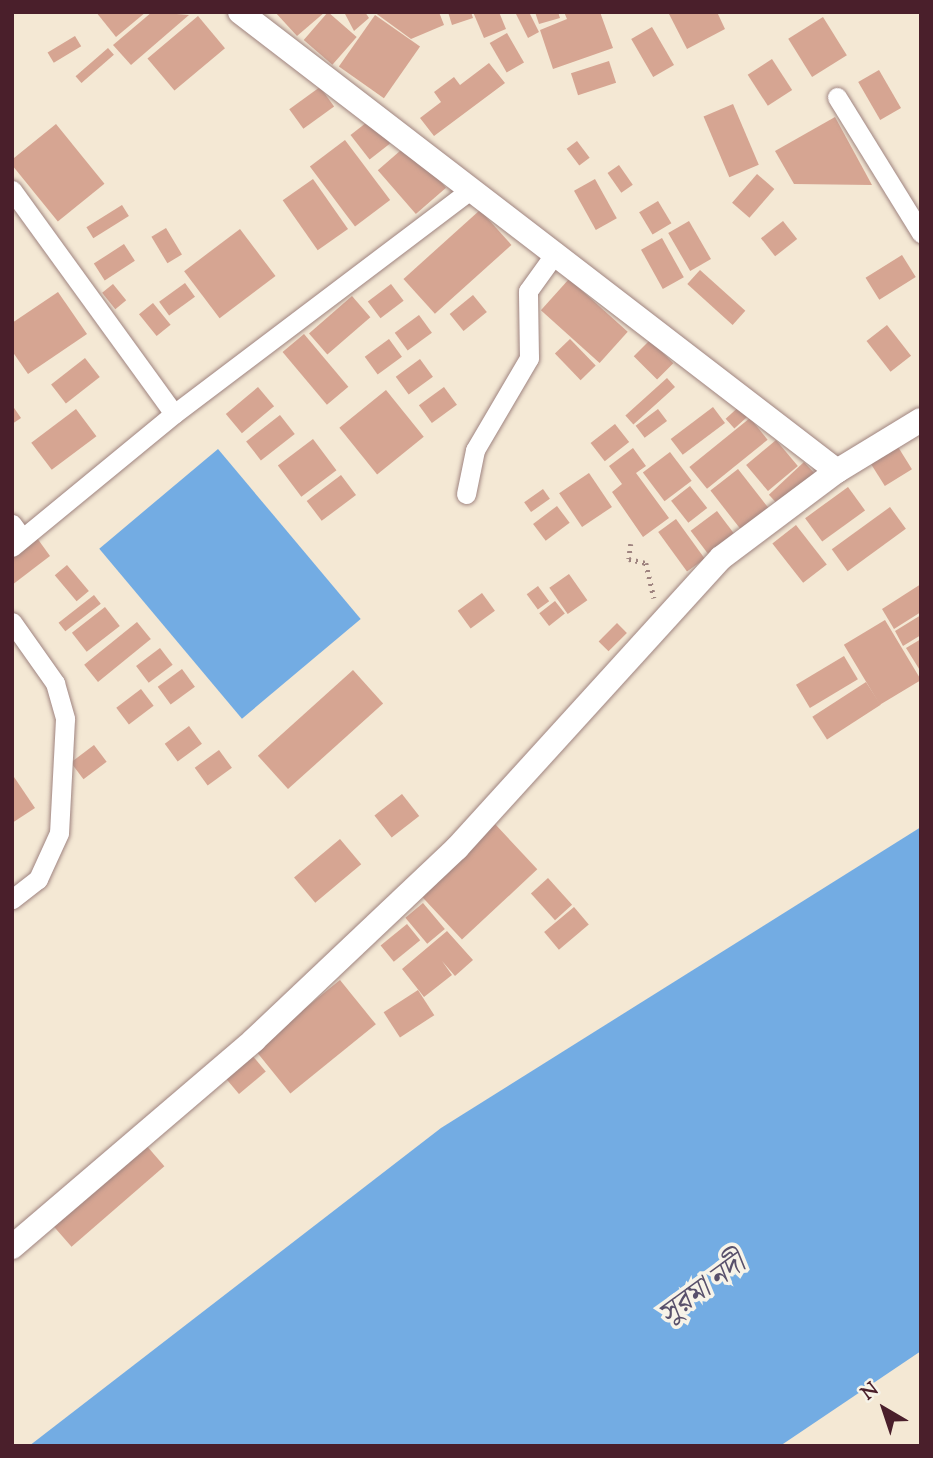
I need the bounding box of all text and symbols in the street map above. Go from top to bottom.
water label: সুরমা নদী [652,1247,754,1335]
north arrow [849,1374,919,1444]
text: N [856,1377,885,1408]

